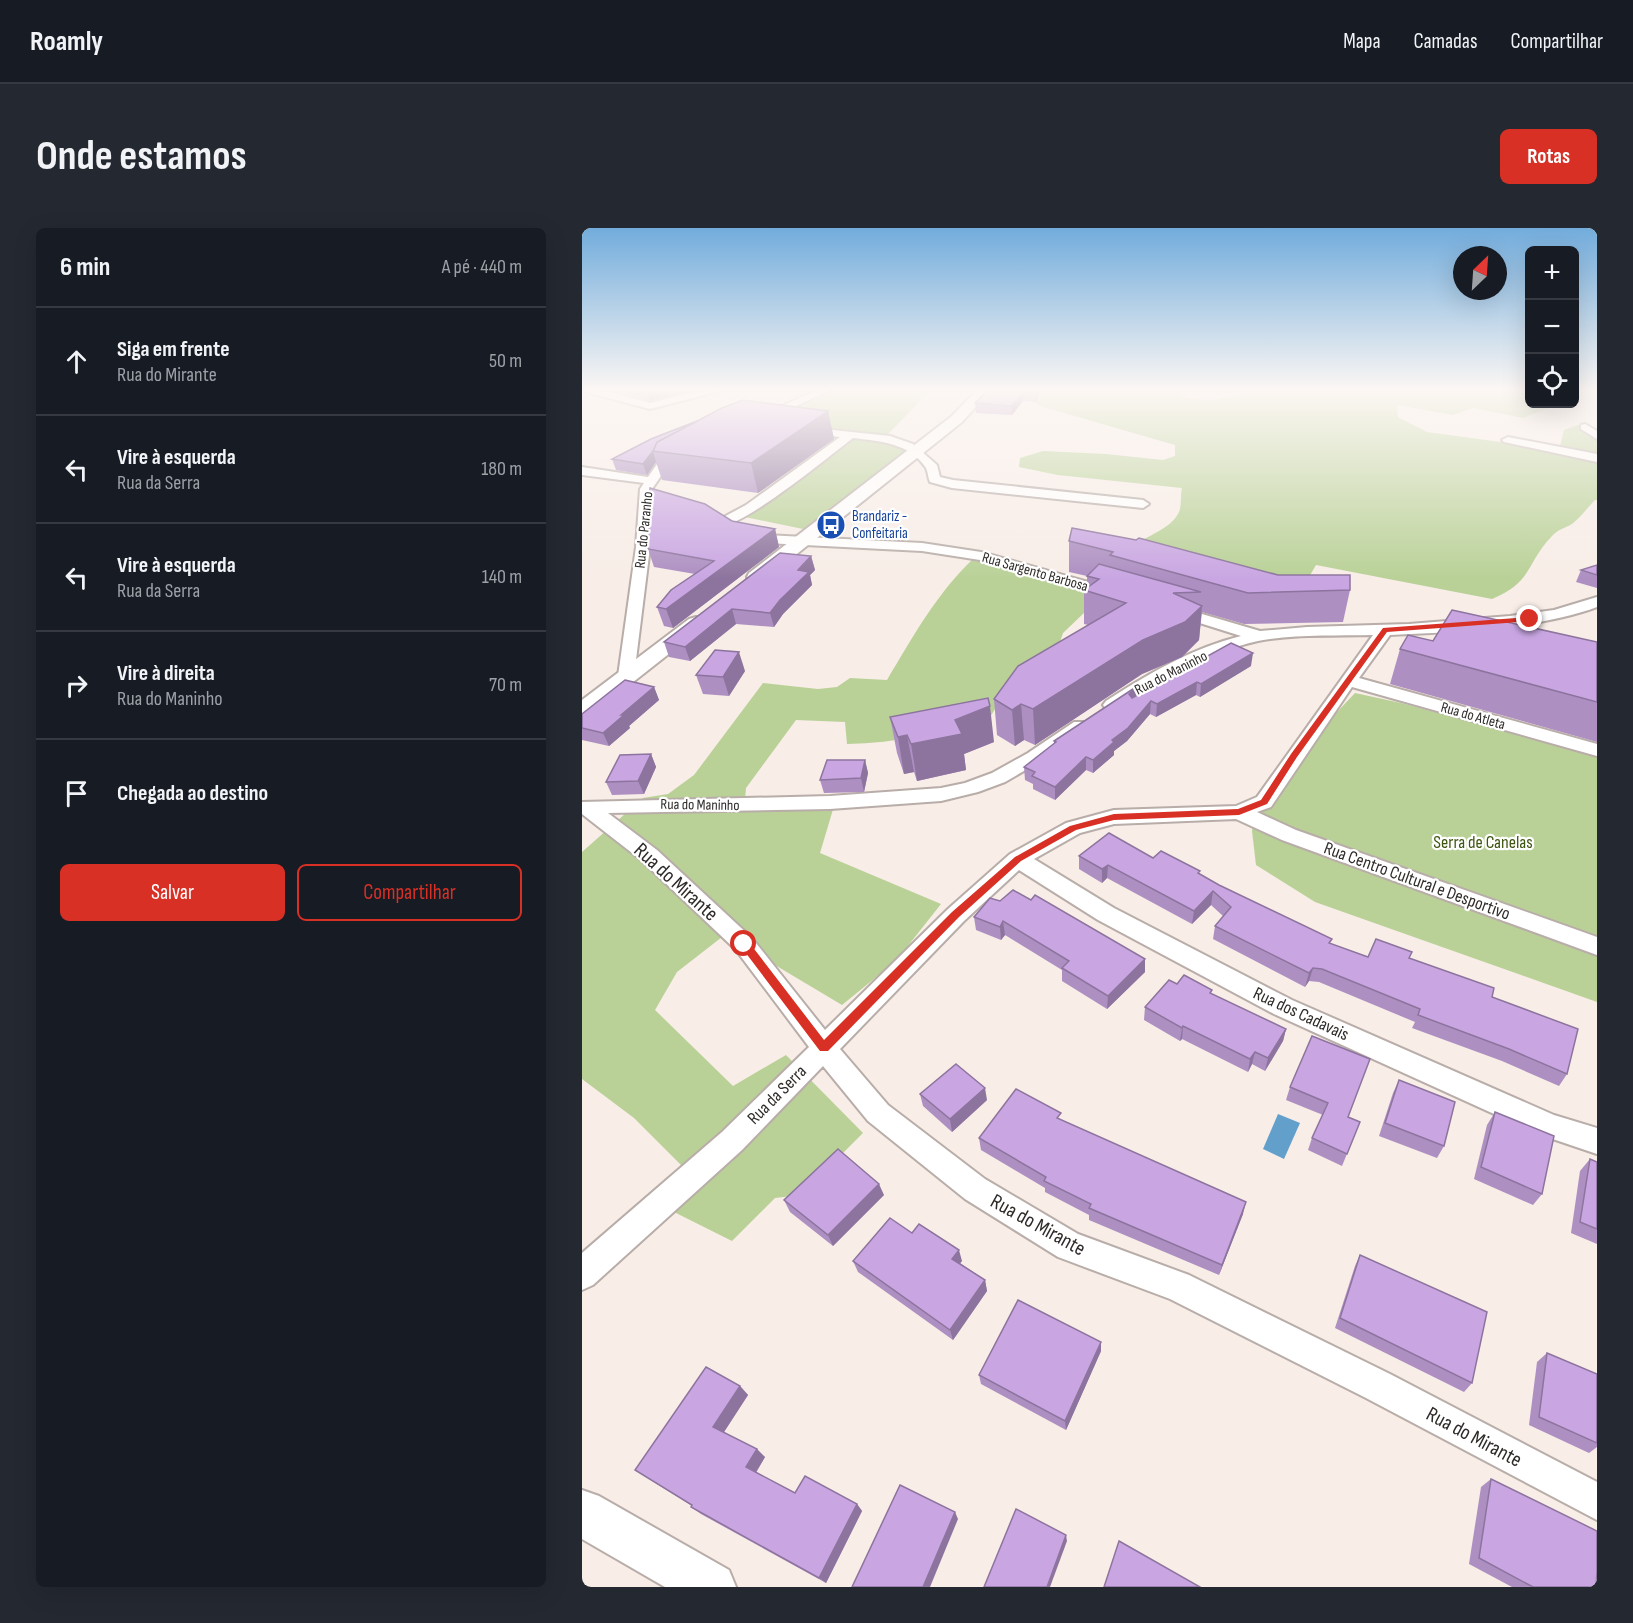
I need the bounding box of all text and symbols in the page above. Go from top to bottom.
text: Roamly [30,25,103,58]
text: Mapa [1343,29,1381,54]
text: Camadas [1414,29,1477,54]
text: Compartilhar [1510,29,1603,54]
button: Rotas [1500,129,1597,184]
text: Onde estamos [36,131,247,182]
north arrow [1453,246,1507,300]
map controls [1525,246,1579,408]
button: + [1525,246,1579,300]
text: 6 min [60,252,110,283]
text: A pé · 440 m [442,255,522,279]
button: − [1525,300,1579,354]
text: Siga em frente [117,336,230,363]
icon: ahead [60,345,93,378]
text: 50 m [489,349,522,373]
button: locate [1525,354,1579,408]
text: Rua do Mirante [117,363,217,387]
text: Vire à esquerda [117,444,236,471]
icon: left [60,453,93,486]
text: 180 m [481,457,522,481]
text: Rua da Serra [117,471,200,495]
street label: Rua do Paranho [631,491,657,569]
place label: Brandariz - Confeitaria [852,507,908,543]
bus stop icon: Brandariz - Confeitaria [815,509,847,541]
street label: Rua Sargento Barbosa [980,548,1090,596]
text: Vire à esquerda [117,552,236,579]
icon: left [60,561,93,594]
text: 140 m [482,565,522,589]
text: Rua da Serra [117,579,200,603]
route end [1516,605,1542,631]
street label: Rua do Maninho [1131,647,1211,699]
text: Vire à direita [117,660,215,687]
icon: right [60,669,93,702]
text: 70 m [489,673,522,697]
text: Rua do Maninho [117,687,223,711]
street label: Rua do Atleta [1439,698,1508,734]
icon: arrive [60,777,93,810]
text: Chegada ao destino [117,780,268,807]
street label: Rua do Maninho [660,795,740,815]
park label: Serra de Canelas [1433,832,1533,853]
street label: Rua do Mirante [629,838,723,926]
street label: Rua Centro Cultural e Desportivo [1321,838,1513,924]
button: Salvar [60,864,285,921]
button: Compartilhar [297,864,522,921]
route start [730,930,756,956]
street label: Rua dos Cadavais [1250,983,1352,1045]
street label: Rua da Serra [743,1061,811,1129]
street label: Rua do Mirante [986,1189,1090,1261]
street label: Rua do Mirante [1422,1401,1526,1473]

